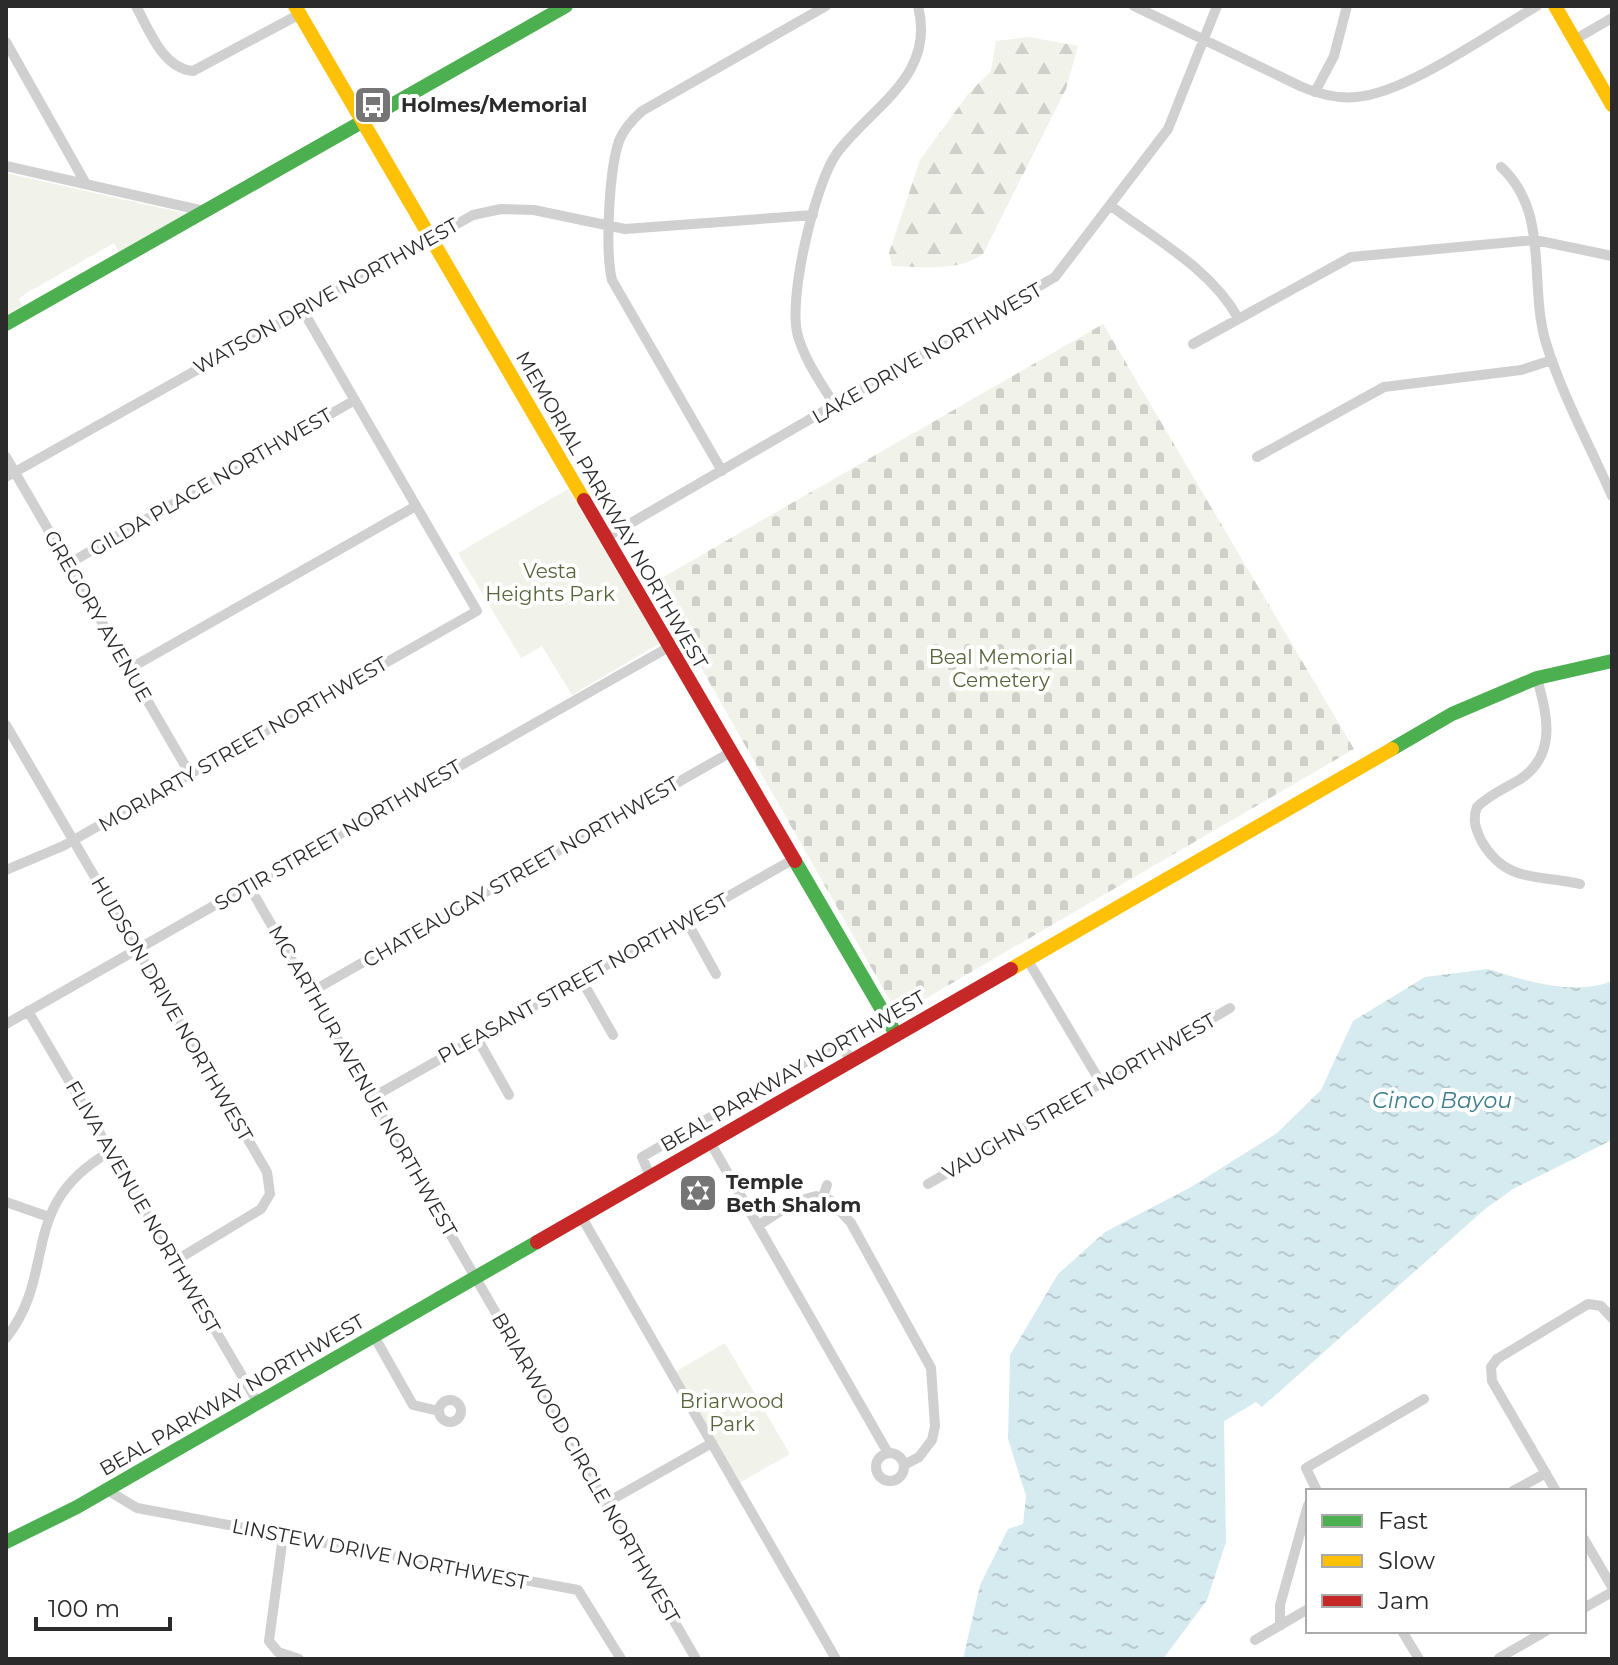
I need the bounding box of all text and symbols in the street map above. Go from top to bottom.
bus stop icon: Holmes/Memorial [352,84,394,126]
place label: Holmes/Memorial [401,93,587,117]
street label: WATSON DRIVE NORTHWEST [189,213,463,379]
street label: LAKE DRIVE NORTHWEST [808,277,1047,429]
street label: MEMORIAL PARKWAY NORTHWEST [511,347,713,673]
street label: GILDA PLACE NORTHWEST [86,402,337,561]
street label: GREGORY AVENUE [39,526,157,706]
park label: Vesta Heights Park [485,559,615,606]
park label: Beal Memorial Cemetery [929,645,1073,692]
street label: MORIARTY STREET NORTHWEST [94,651,392,837]
street label: SOTIR STREET NORTHWEST [210,754,466,916]
street label: CHATEAUGAY STREET NORTHWEST [359,771,684,973]
street label: HUDSON DRIVE NORTHWEST [86,872,258,1146]
street label: PLEASANT STREET NORTHWEST [434,888,733,1068]
street label: MC ARTHUR AVENUE NORTHWEST [264,921,462,1241]
street label: BEAL PARKWAY NORTHWEST [656,985,930,1157]
street label: VAUGHN STREET NORTHWEST [938,1007,1220,1184]
street label: FLIVA AVENUE NORTHWEST [61,1076,226,1338]
water label: Cinco Bayou [1372,1087,1512,1114]
place label: Temple Beth Shalom [726,1170,861,1217]
synagogue icon: Temple Beth Shalom [677,1172,719,1214]
street label: BEAL PARKWAY NORTHWEST [95,1309,369,1481]
street label: BRIARWOOD CIRCLE NORTHWEST [487,1309,685,1628]
park label: Briarwood Park [680,1389,784,1436]
legend [1306,1489,1586,1633]
text: Fast [1378,1506,1429,1535]
street label: LINSTEW DRIVE NORTHWEST [230,1514,530,1595]
text: Slow [1378,1546,1435,1575]
scale bar [36,1581,170,1631]
text: Jam [1377,1586,1430,1615]
text: 100 m [48,1594,120,1623]

